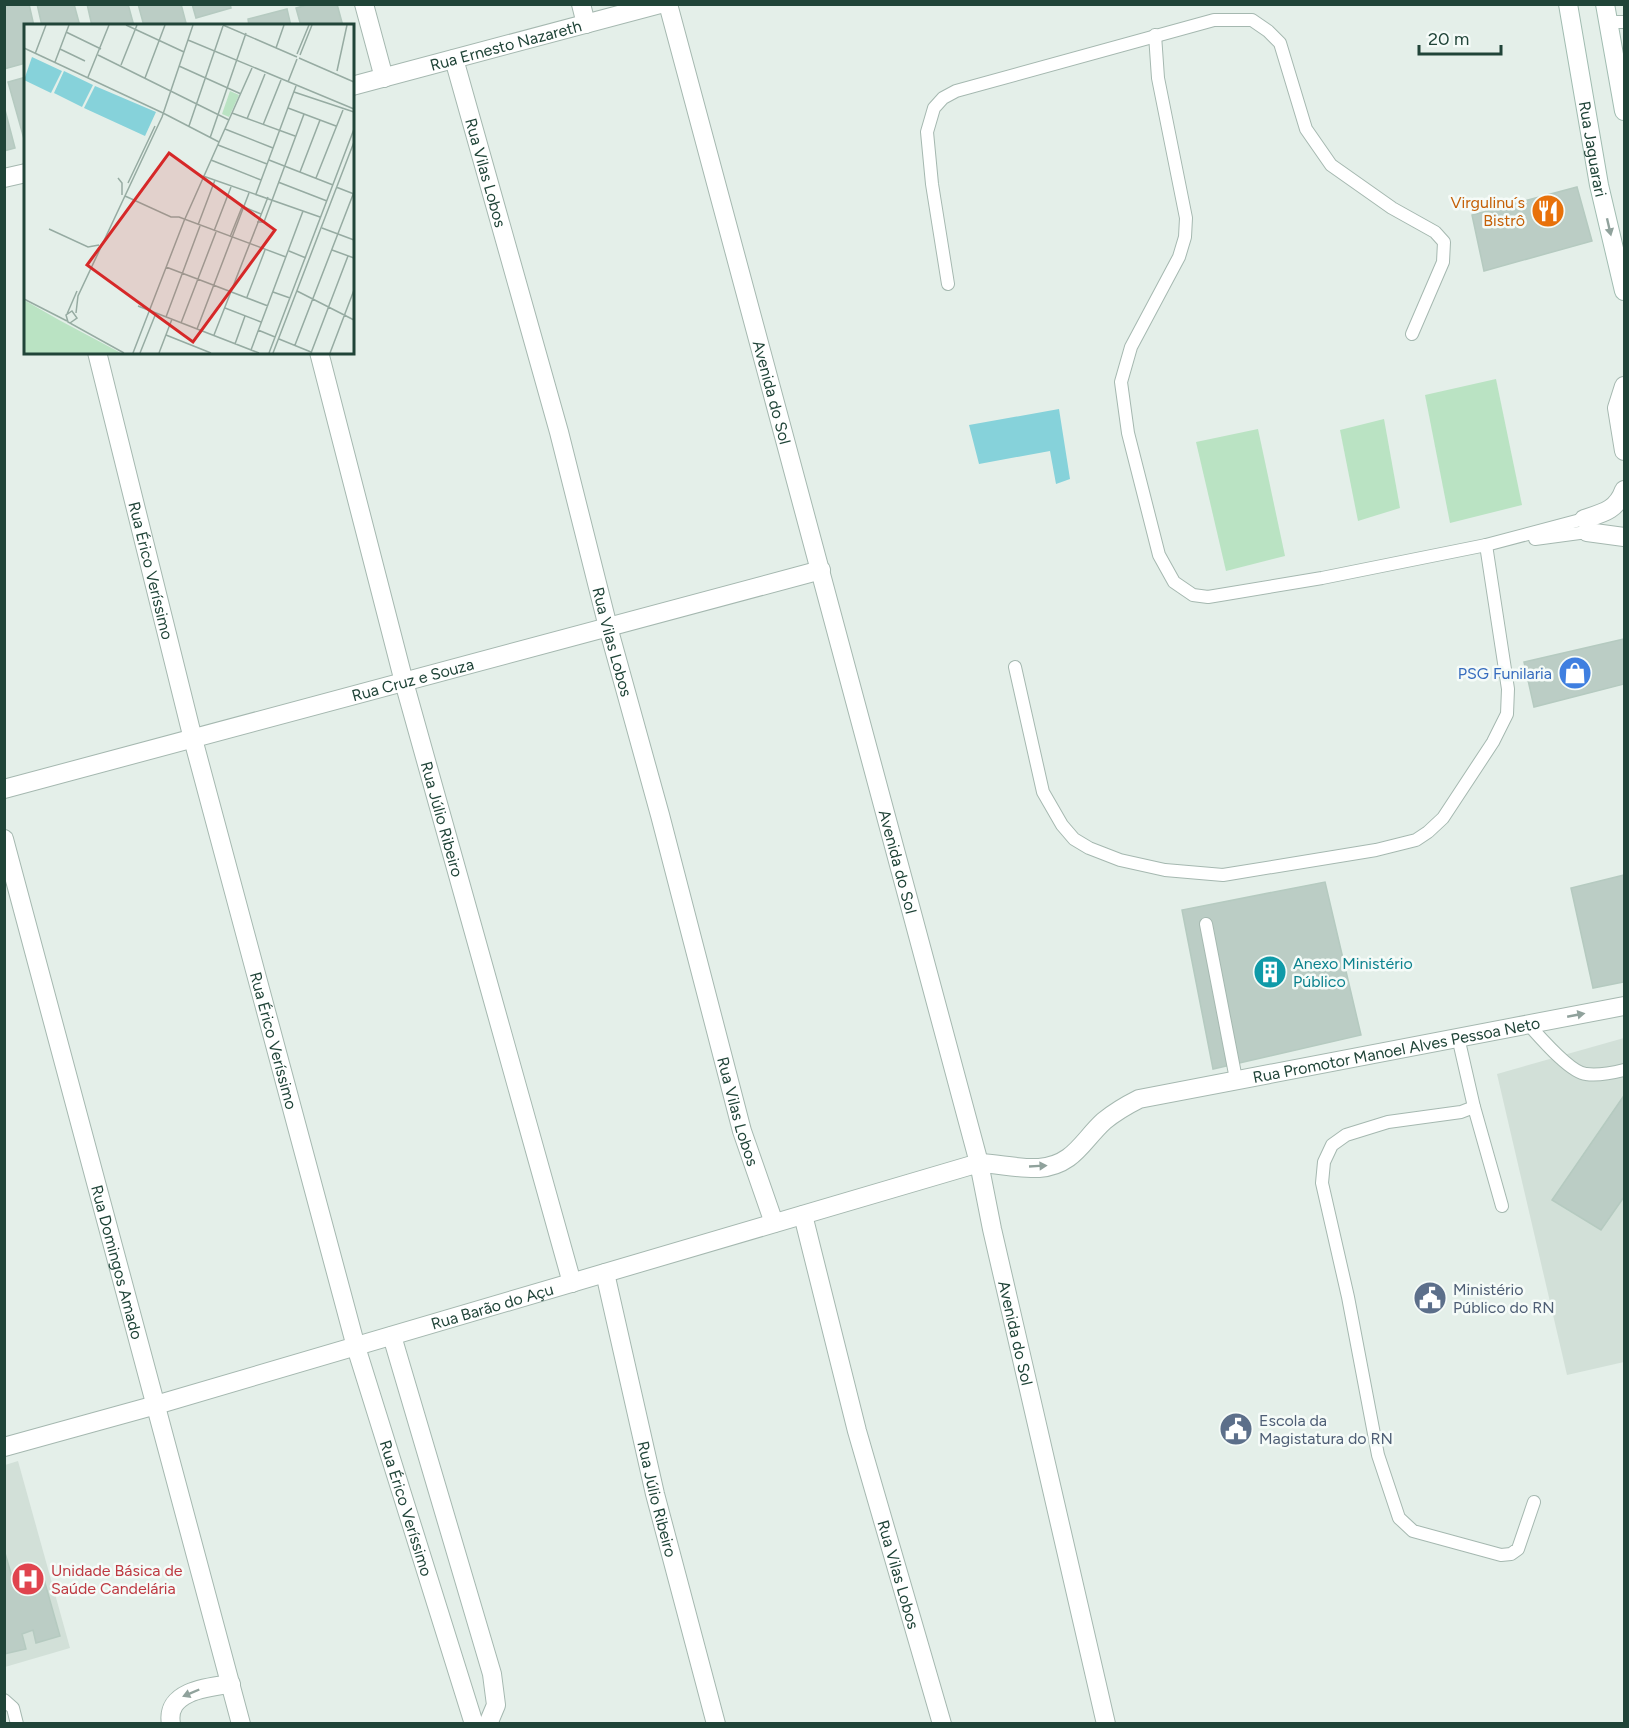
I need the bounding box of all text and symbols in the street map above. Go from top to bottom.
street label: Rua Ernesto Nazareth [428,16,584,74]
scale bar [1419,18,1502,56]
inset map [24,24,354,354]
text: 20 m [1428,28,1469,50]
street label: Rua Jaguarari [1575,100,1611,199]
street label: Rua Vilas Lobos [462,116,510,229]
place label: Virgulinu´s Bistrô [1450,193,1525,230]
restaurant icon: Virgulinu´s Bistrô [1530,193,1566,229]
one-way arrow [1605,218,1615,236]
street label: Avenida do Sol [749,338,795,446]
street label: Rua Érico Veríssimo [125,499,177,641]
street label: Rua Vilas Lobos [589,585,636,699]
street label: Rua Cruz e Souza [349,654,476,705]
shop icon: PSG Funilaria [1557,655,1593,691]
place label: PSG Funilaria [1458,664,1552,683]
street label: Rua Júlio Ribeiro [417,759,467,879]
street label: Avenida do Sol [875,808,921,916]
building icon: Anexo Ministério Público [1252,954,1288,990]
place label: Anexo Ministério Público [1293,954,1413,991]
street label: Rua Érico Veríssimo [246,970,301,1111]
one-way arrow [1567,1010,1586,1019]
street label: Rua Promotor Manoel Alves Pessoa Neto [1251,1013,1542,1086]
street label: Rua Vilas Lobos [714,1055,763,1168]
one-way arrow [1028,1162,1047,1171]
street label: Rua Domingos Amado [88,1183,147,1341]
street label: Rua Barão do Açu [429,1279,556,1333]
street label: Avenida do Sol [995,1279,1037,1387]
public building icon: Ministério Público do RN [1412,1280,1448,1316]
place label: Ministério Público do RN [1453,1280,1555,1317]
public building icon: Escola da Magistatura do RN [1218,1411,1254,1447]
place label: Escola da Magistatura do RN [1259,1411,1393,1448]
street label: Rua Érico Veríssimo [376,1438,437,1578]
street label: Rua Júlio Ribeiro [634,1439,681,1559]
street label: Rua Vilas Lobos [874,1518,923,1631]
hospital icon: Unidade Básica de Saúde Candelária [10,1561,46,1597]
place label: Unidade Básica de Saúde Candelária [51,1561,183,1598]
one-way arrow [182,1688,200,1698]

